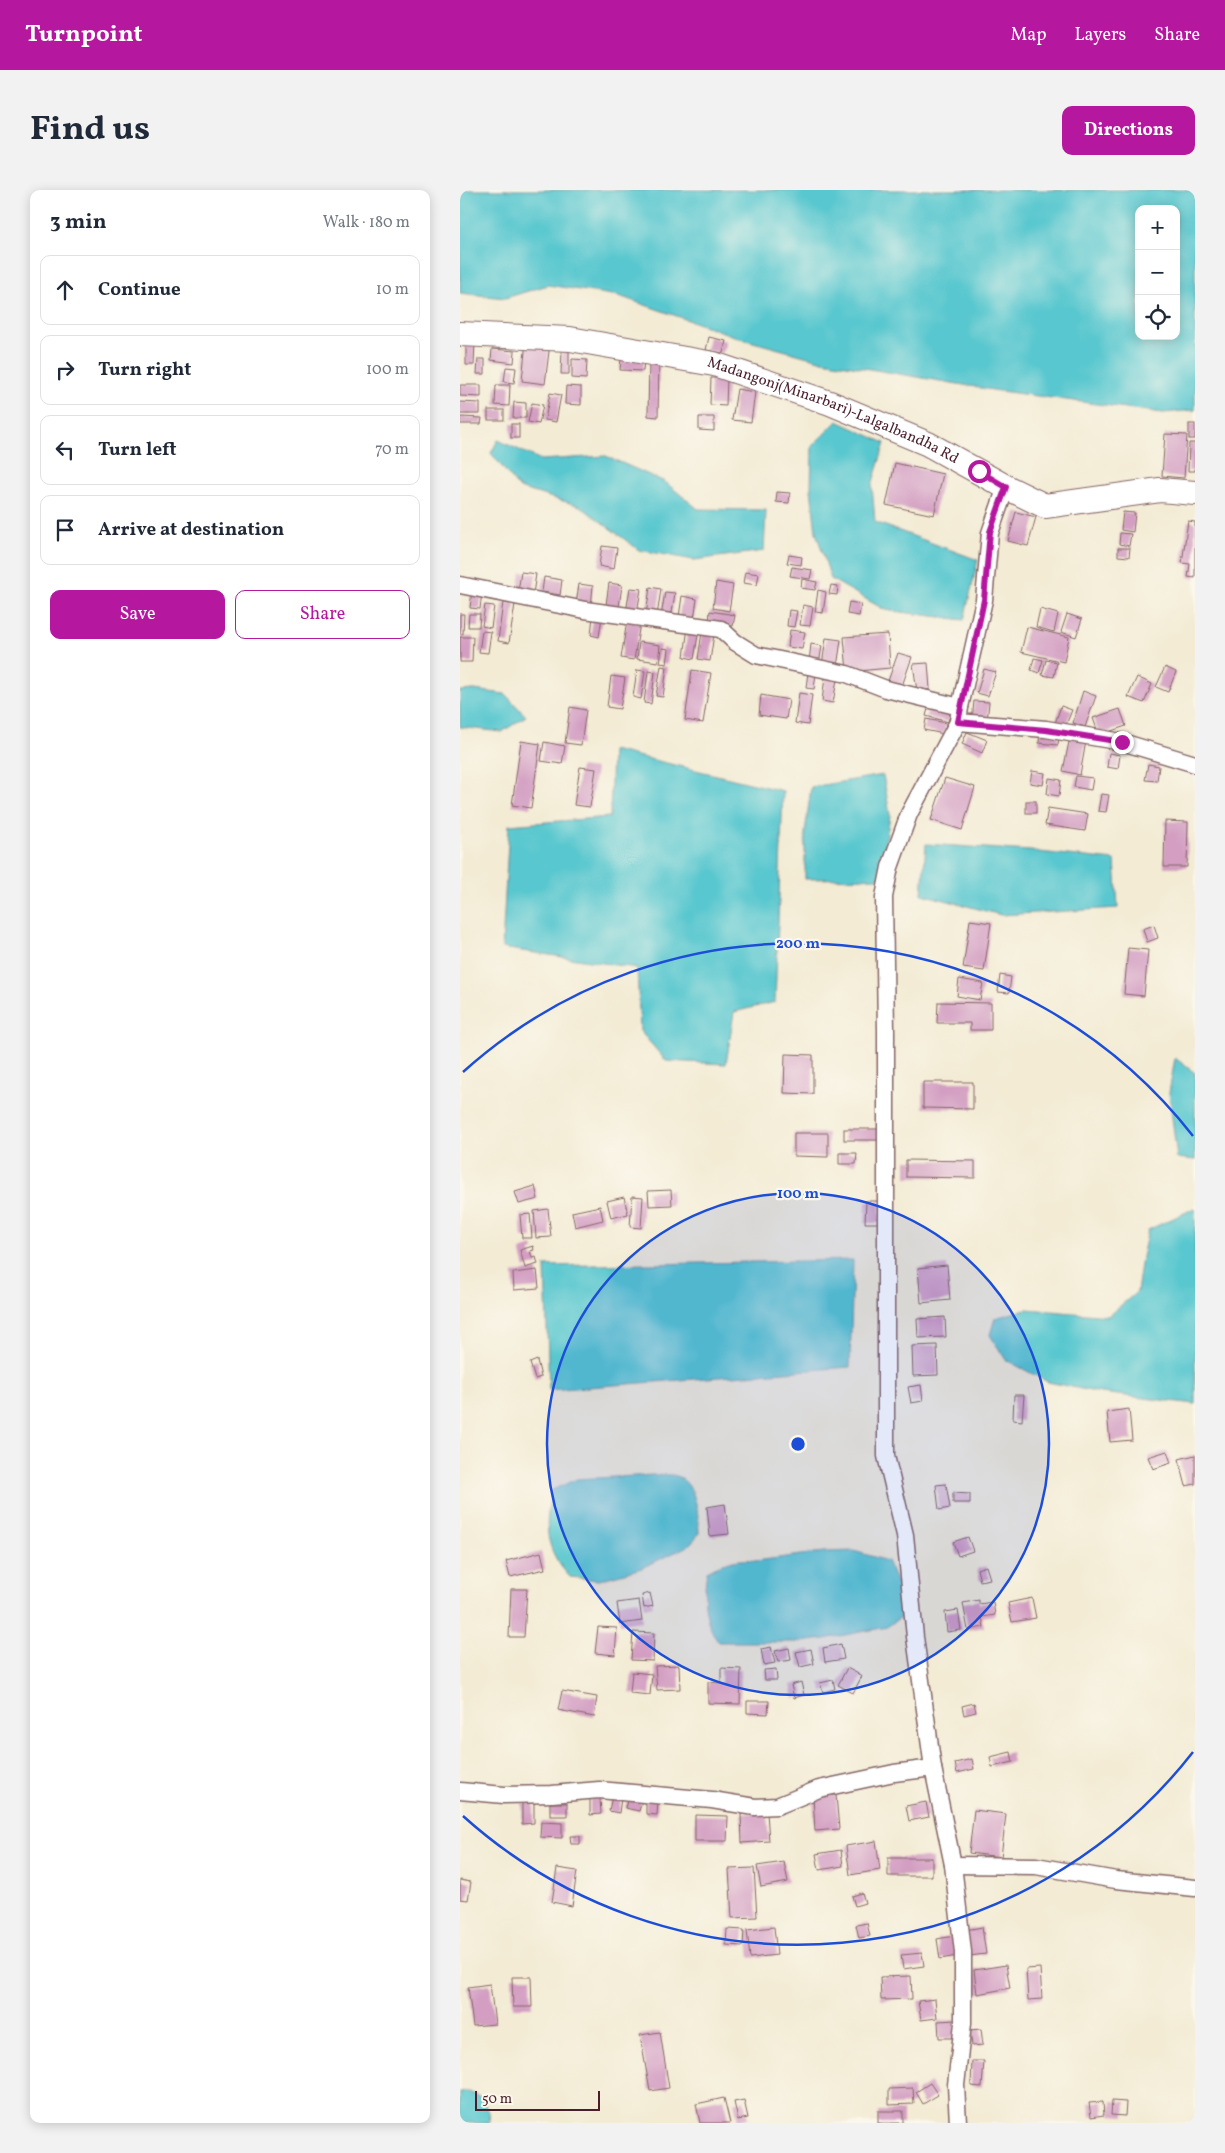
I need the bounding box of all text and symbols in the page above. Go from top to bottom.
text: Turnpoint [25,18,143,52]
text: Map [1010,23,1046,48]
text: Layers [1074,23,1126,48]
text: Share [1154,23,1200,48]
text: Find us [30,106,150,154]
button: Directions [1062,106,1195,155]
map controls [1135,205,1180,340]
button: + [1135,205,1180,250]
text: 3 min [50,208,106,237]
text: Walk · 180 m [323,212,410,234]
button: − [1135,250,1180,295]
icon: ahead [51,276,79,304]
text: Continue [98,277,181,303]
text: 10 m [376,279,409,301]
button: locate [1135,295,1180,340]
street label: Madangonj(Minarbari)-Lalgalbandha Rd [704,352,962,469]
icon: right [51,356,79,384]
text: Turn right [98,357,191,383]
text: 100 m [366,359,409,381]
icon: left [51,436,79,464]
text: Turn left [98,437,177,463]
text: 70 m [375,439,409,461]
route start [968,460,991,483]
icon: arrive [51,516,79,544]
text: Arrive at destination [98,517,284,543]
button: Save [50,590,225,639]
button: Share [235,590,410,639]
route end [1111,731,1134,754]
text: 200 m [776,934,820,955]
text: 100 m [777,1184,820,1205]
centre of rings [789,1435,807,1453]
scale bar [475,2088,600,2111]
text: 50 m [482,2090,512,2109]

